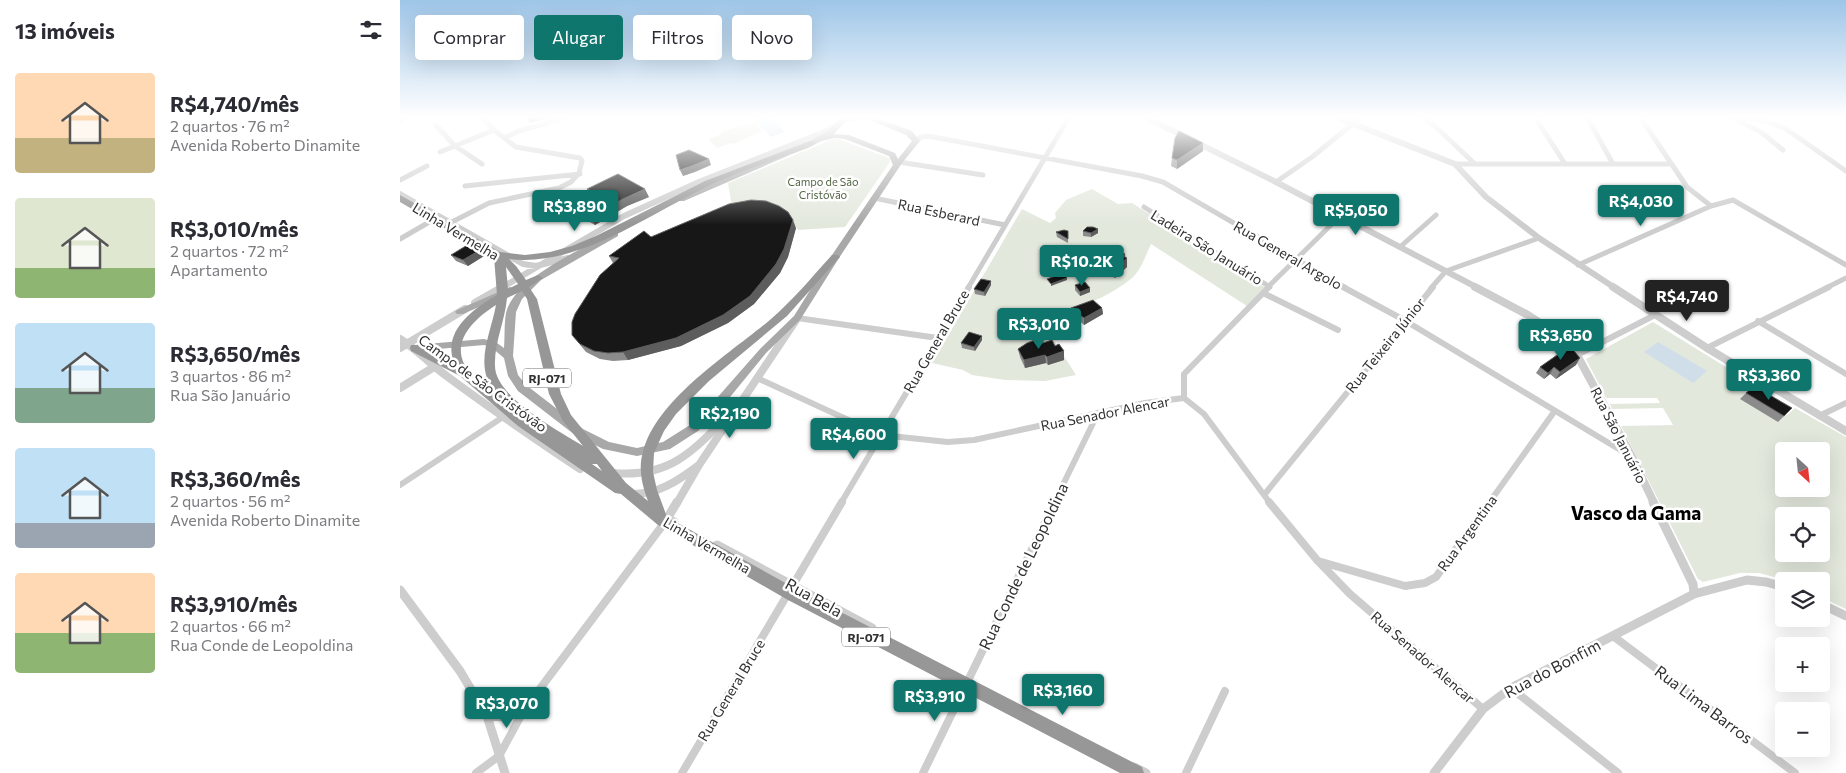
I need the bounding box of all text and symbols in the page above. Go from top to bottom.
chip: Comprar [415,15,524,60]
chip: Alugar [534,15,623,60]
chip: Filtros [633,15,722,60]
chip: Novo [732,15,812,60]
icon: filters [357,16,385,44]
text: 13 imóveis [15,18,115,43]
text: R$4,740/mês [170,91,299,116]
icon: home [55,93,115,153]
text: 2 quartos · 76 m² [170,116,290,135]
text: Avenida Roberto Dinamite [170,135,360,154]
park label: Campo de São Cristóvão [787,175,859,201]
pin: R$4,030 [1595,184,1687,227]
pin: R$3,890 [529,190,621,232]
text: R$4,030 [1609,191,1673,210]
pin: R$5,050 [1310,194,1402,236]
street label: Rua Esberard [896,195,982,229]
text: R$3,890 [543,196,607,215]
street label: Linha Vermelha [410,199,502,263]
text: R$5,050 [1324,200,1388,219]
street label: Ladeira São Januário [1148,206,1266,288]
text: R$3,010/mês [170,216,298,241]
street label: Rua General Argolo [1231,217,1345,293]
icon: home [55,218,115,278]
text: 2 quartos · 72 m² [170,241,289,260]
pin: R$10.2K [1036,244,1128,287]
text: R$10.2K [1051,251,1113,270]
text: Apartamento [170,260,268,279]
pin: R$4,740 [1641,280,1733,322]
text: R$4,740 [1656,286,1718,305]
street label: Rua General Bruce [900,287,972,395]
street label: Rua Teixeira Júnior [1342,294,1429,396]
pin: R$3,010 [993,308,1085,350]
text: R$3,010 [1008,314,1070,333]
pin: R$3,650 [1515,318,1607,361]
text: R$3,650 [1530,325,1592,344]
street label: Campo de São Cristóvão [415,331,551,435]
text: R$3,650/mês [170,341,300,366]
icon: home [55,343,115,403]
pin: R$3,360 [1723,358,1815,401]
text: R$3,360 [1737,365,1801,384]
text: 3 quartos · 86 m² [170,366,291,385]
road number: RJ-071 [523,368,571,388]
street label: Rua São Januário [1587,384,1651,486]
text: Rua São Januário [170,385,291,404]
street label: Rua Senador Alencar [1039,392,1171,434]
pin: R$2,190 [684,396,776,439]
text: R$2,190 [700,403,760,422]
pin: R$4,600 [808,418,900,460]
text: R$4,600 [822,424,886,443]
north arrow [1775,442,1830,498]
map controls [1775,442,1830,757]
text: R$3,360/mês [170,466,301,491]
icon: home [55,468,115,528]
street label: Rua Conde de Leopoldina [974,479,1072,653]
text: 2 quartos · 56 m² [170,491,290,510]
street label: Rua Argentina [1434,492,1500,574]
district label: Vasco da Gama [1571,501,1701,524]
button: locate [1775,507,1830,562]
text: Avenida Roberto Dinamite [170,510,360,529]
street label: Linha Vermelha [660,513,754,577]
button: layers [1775,572,1830,627]
street label: Rua Bela [782,574,846,620]
text: R$3,910/mês [170,591,297,616]
icon: home [55,593,115,653]
street label: Rua Senador Alencar [1368,608,1478,707]
text: 2 quartos · 66 m² [170,616,291,635]
road number: RJ-071 [842,628,890,646]
text: Rua Conde de Leopoldina [170,635,353,654]
street label: Rua do Bonfim [1501,635,1603,701]
street label: Rua General Bruce [694,636,768,744]
button: + [1775,637,1830,692]
street label: Rua Lima Barros [1651,661,1757,747]
pin: R$3,160 [1017,674,1109,716]
pin: R$3,910 [889,680,981,722]
text: R$3,160 [1033,680,1093,699]
pin: R$3,070 [461,686,553,729]
text: R$3,910 [905,686,965,705]
text: R$3,070 [476,693,538,712]
button: − [1775,702,1830,757]

